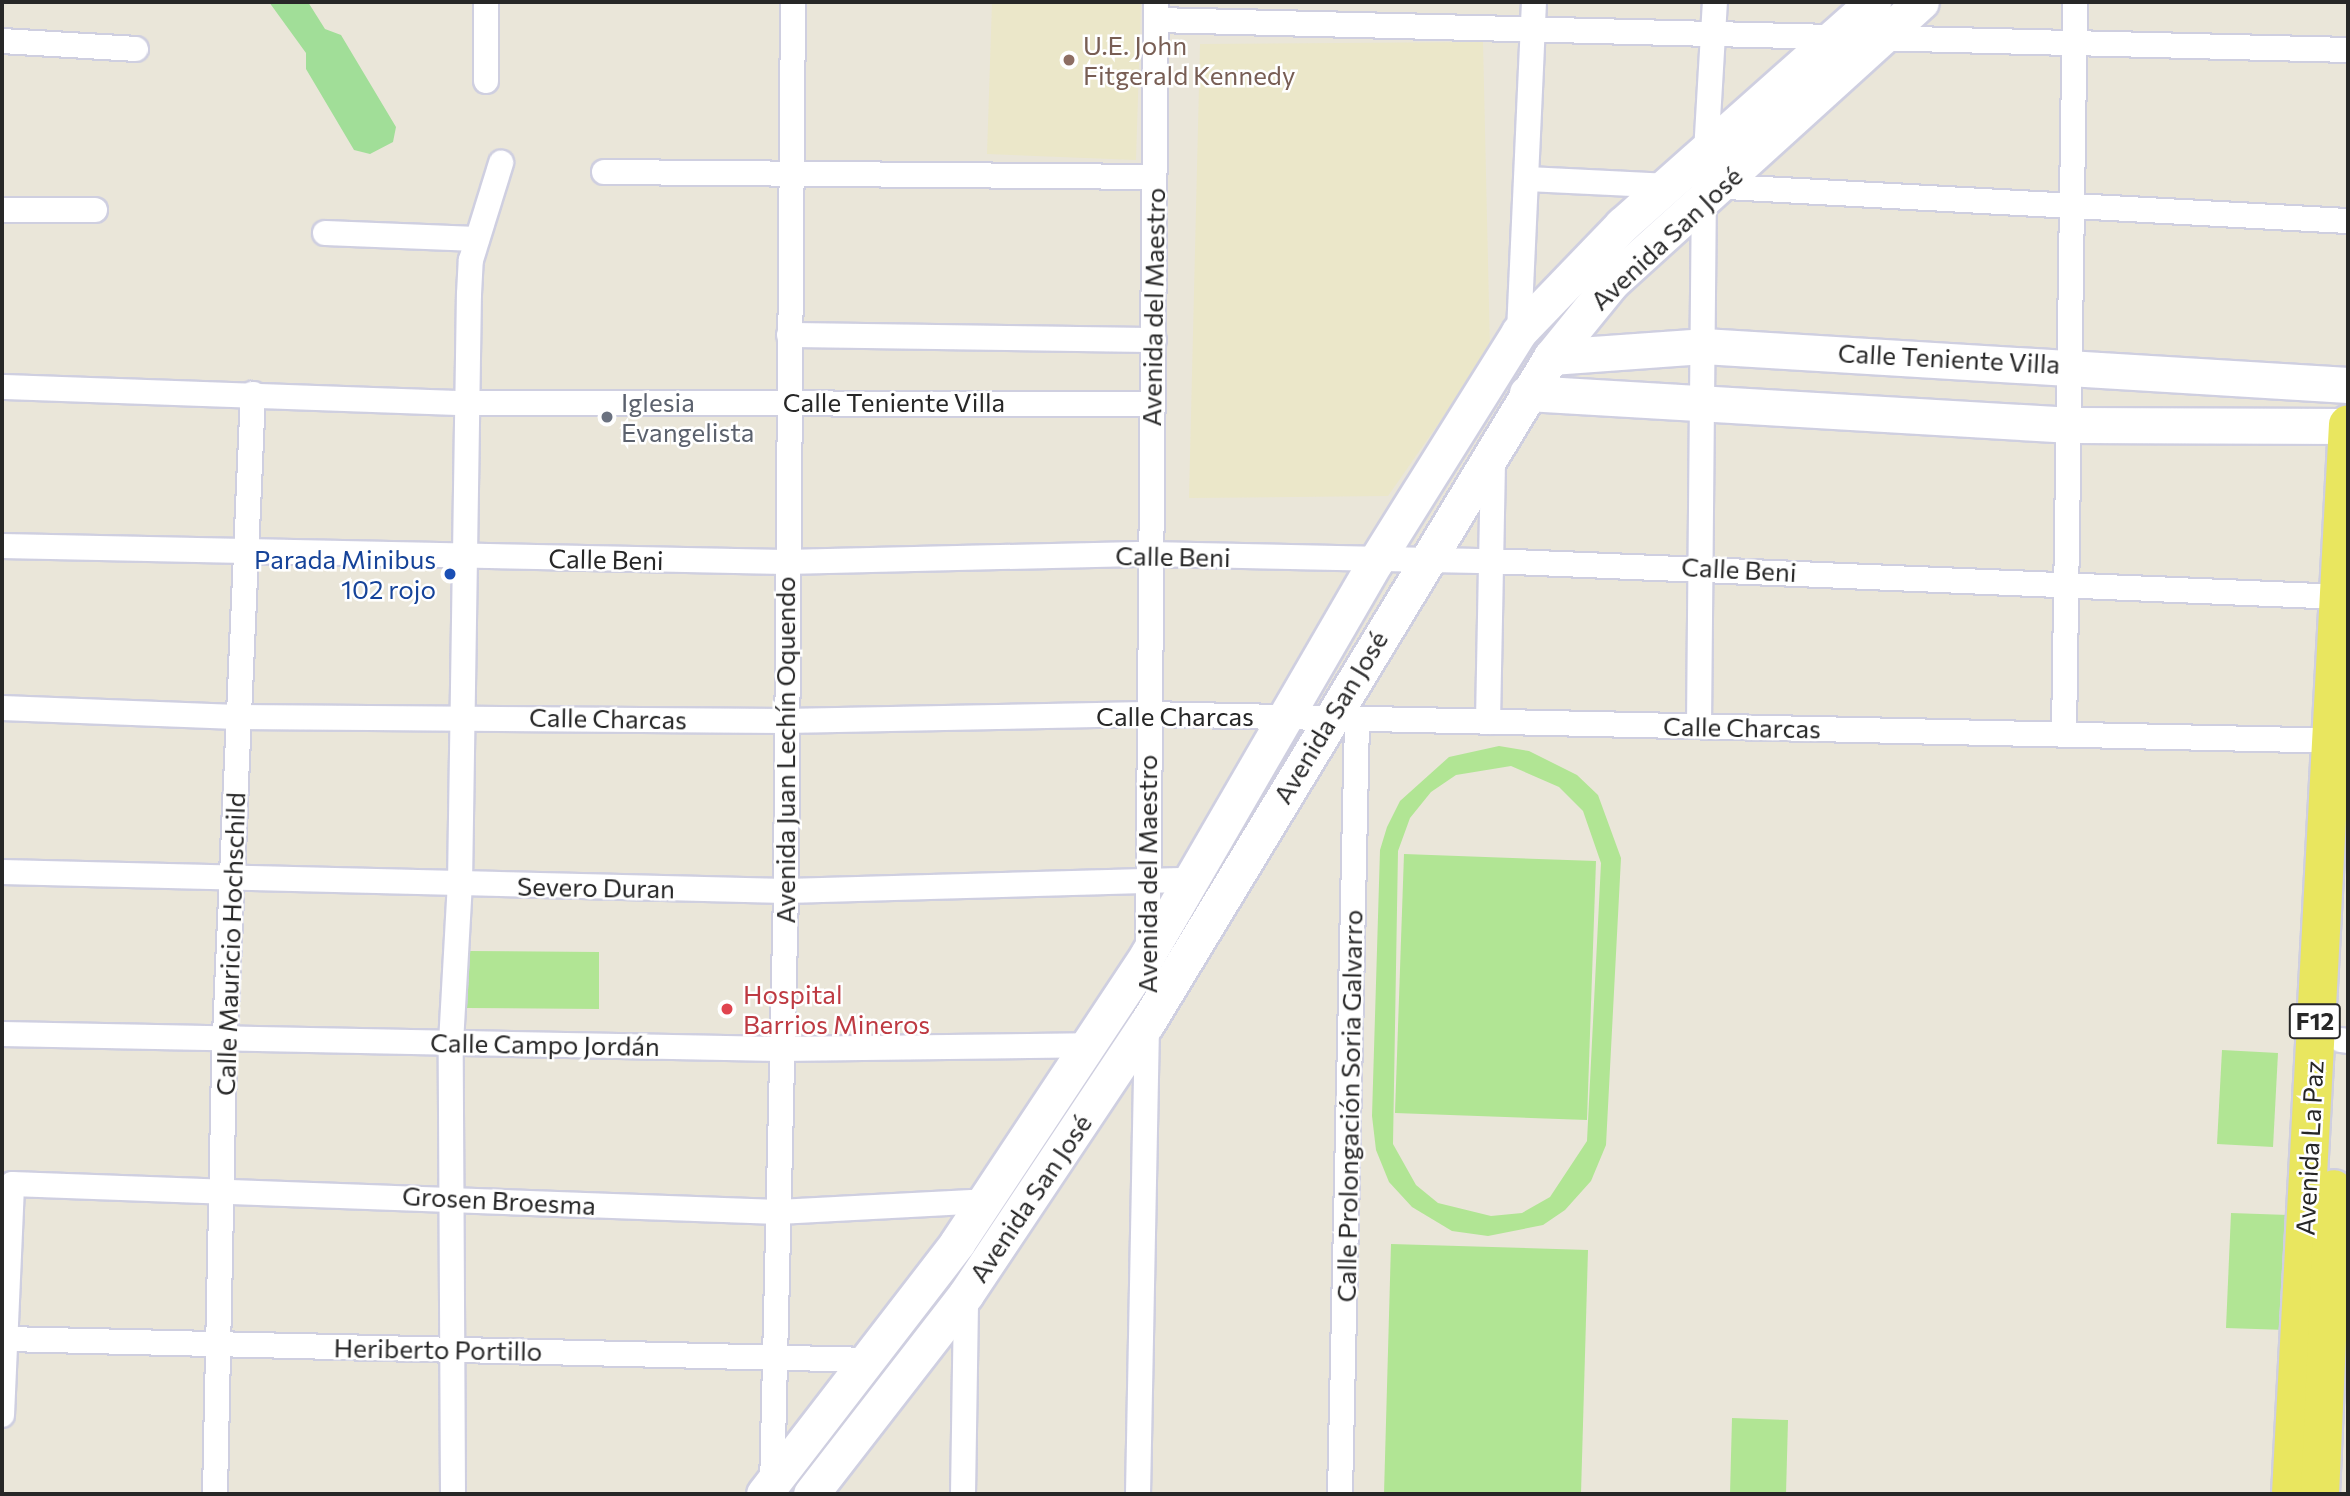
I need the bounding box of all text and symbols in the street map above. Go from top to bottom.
place label: U.E. John Fitgerald Kennedy [1083,29,1295,90]
marker: U.E. John Fitgerald Kennedy [1061,52,1077,68]
street label: Avenida San José [1584,160,1748,316]
street label: Avenida del Maestro [1135,187,1171,427]
street label: Calle Teniente Villa [1837,337,2061,379]
place label: Iglesia Evangelista [621,386,754,448]
street label: Calle Teniente Villa [783,386,1005,418]
marker: Iglesia Evangelista [599,409,615,425]
street label: Calle Beni [1115,539,1231,573]
street label: Calle Beni [548,542,664,576]
place label: Parada Minibus 102 rojo [254,543,436,604]
street label: Calle Beni [1681,550,1797,588]
marker: Parada Minibus 102 rojo [442,566,458,582]
street label: Avenida Juan Lechín Oquendo [769,576,801,924]
street label: Avenida San José [1266,625,1394,809]
street label: Calle Charcas [1096,700,1254,732]
street label: Calle Charcas [529,701,687,735]
street label: Calle Charcas [1663,710,1821,744]
street label: Avenida del Maestro [1131,755,1163,993]
street label: Calle Mauricio Hochschild [209,792,251,1096]
street label: Severo Duran [517,870,675,904]
street label: Calle Prolongación Soria Galvarro [1330,909,1368,1303]
place label: Hospital Barrios Mineros [743,978,930,1040]
marker: Hospital Barrios Mineros [717,999,737,1019]
road number: F12 [2289,1001,2341,1042]
street label: Calle Campo Jordán [430,1026,660,1062]
street label: Avenida La Paz [2289,1060,2329,1236]
street label: Avenida San José [962,1108,1098,1288]
street label: Grosen Broesma [401,1179,597,1221]
street label: Heriberto Portillo [333,1332,543,1366]

